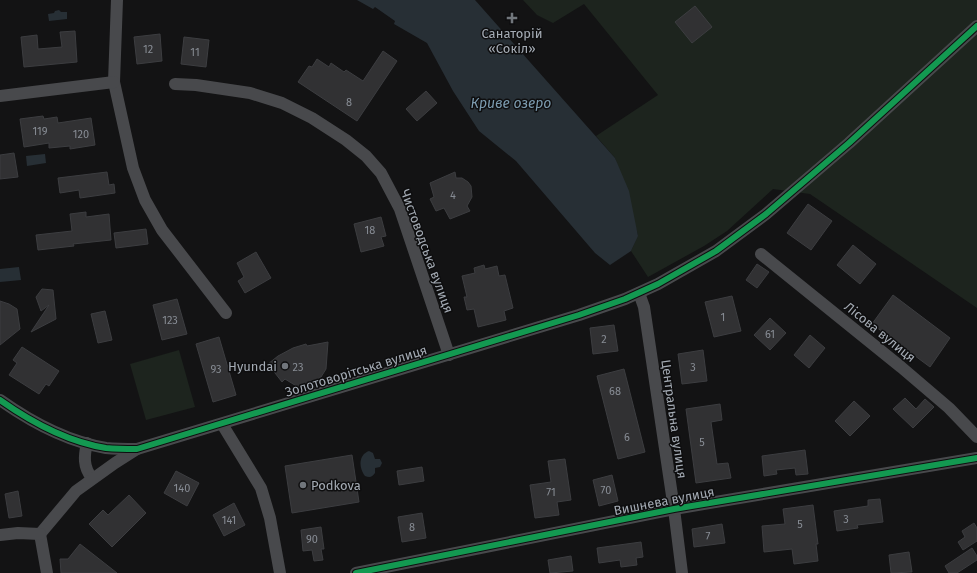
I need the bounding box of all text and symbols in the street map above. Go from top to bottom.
marker: Санаторій «Сокіл» [506,12,518,24]
place label: Санаторій «Сокіл» [481,26,543,56]
house number: 12 [143,43,153,56]
house number: 11 [190,46,200,59]
water label: Криве озеро [471,95,551,112]
house number: 8 [346,96,352,109]
house number: 119 [32,125,48,138]
house number: 120 [73,128,89,141]
street label: Чистоводська вулиця [398,187,456,315]
house number: 4 [450,189,456,202]
house number: 18 [365,224,375,237]
street label: Лісова вулиця [841,299,919,365]
house number: 1 [721,311,725,324]
house number: 123 [162,314,178,327]
house number: 61 [765,328,775,341]
house number: 2 [601,333,607,346]
street label: Золотоворітська вулиця [283,342,429,400]
place label: Hyundai [228,359,277,374]
street label: Центральна вулиця [658,359,690,479]
marker: Hyundai [280,361,290,371]
house number: 23 [293,361,303,374]
house number: 3 [690,361,696,374]
house number: 93 [210,363,222,376]
house number: 68 [609,385,621,398]
house number: 6 [624,431,630,444]
house number: 5 [699,436,705,449]
place label: Podkova [311,478,361,493]
marker: Podkova [298,480,308,490]
house number: 140 [174,482,190,495]
house number: 70 [601,484,611,497]
street label: Вишнева вулиця [612,484,716,518]
house number: 71 [546,486,556,499]
house number: 3 [843,513,849,526]
house number: 141 [222,514,236,527]
house number: 5 [797,518,803,531]
house number: 8 [409,521,415,534]
house number: 7 [706,530,711,543]
house number: 90 [306,533,318,546]

